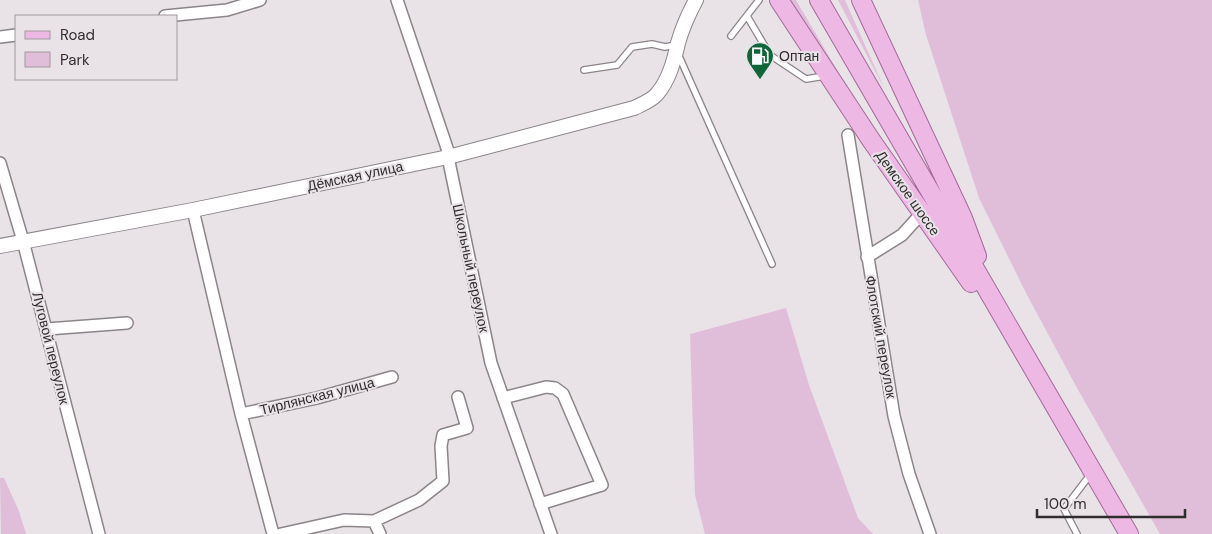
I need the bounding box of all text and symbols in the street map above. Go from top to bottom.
legend [15,15,178,80]
text: Road [60,25,95,45]
fuel station icon: Оптан [745,41,775,80]
place label: Оптан [779,47,819,65]
text: Park [60,50,90,70]
street label: Демское шоссе [872,147,944,239]
street label: Дёмская улица [305,157,405,195]
street label: Школьный переулок [449,202,494,335]
street label: Флотский переулок [861,274,901,401]
street label: Луговой переулок [28,290,74,407]
street label: Тирлянская улица [258,373,376,419]
scale bar [1037,486,1184,518]
text: 100 m [1044,494,1087,514]

